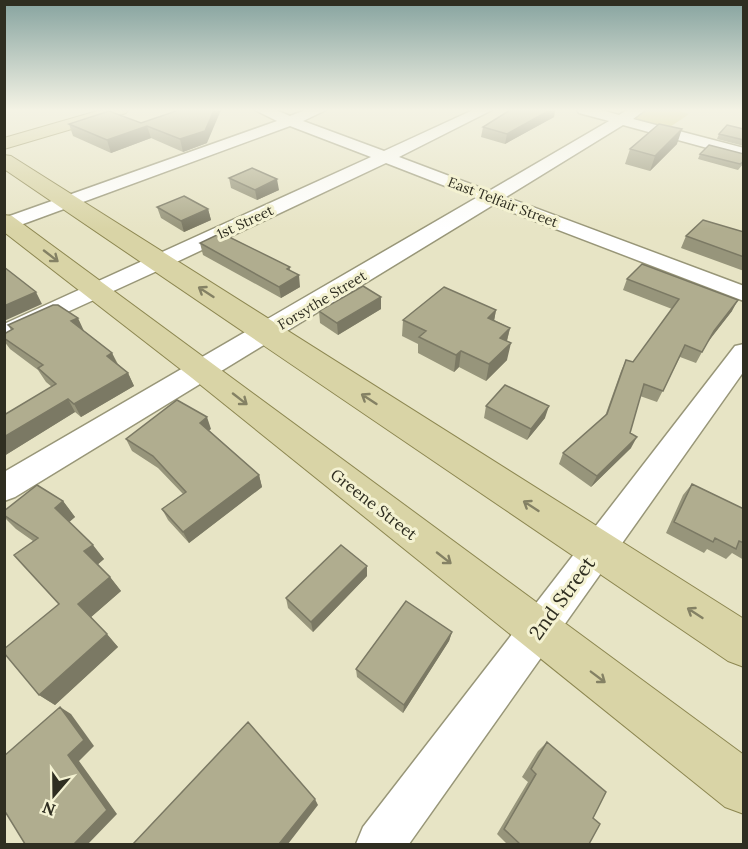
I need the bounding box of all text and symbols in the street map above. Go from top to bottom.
street label: East Telfair Street [445,173,561,231]
street label: 1st Street [214,201,277,243]
one-way arrow [43,250,59,263]
street label: Forsythe Street [274,266,370,334]
one-way arrow [198,286,214,298]
one-way arrow [232,393,248,406]
one-way arrow [361,393,377,405]
street label: Greene Street [327,464,422,544]
one-way arrow [524,500,540,512]
one-way arrow [435,551,451,564]
street label: 2nd Street [523,551,600,644]
one-way arrow [687,607,703,619]
one-way arrow [590,670,606,683]
north arrow [24,765,84,825]
text: N [40,798,58,821]

